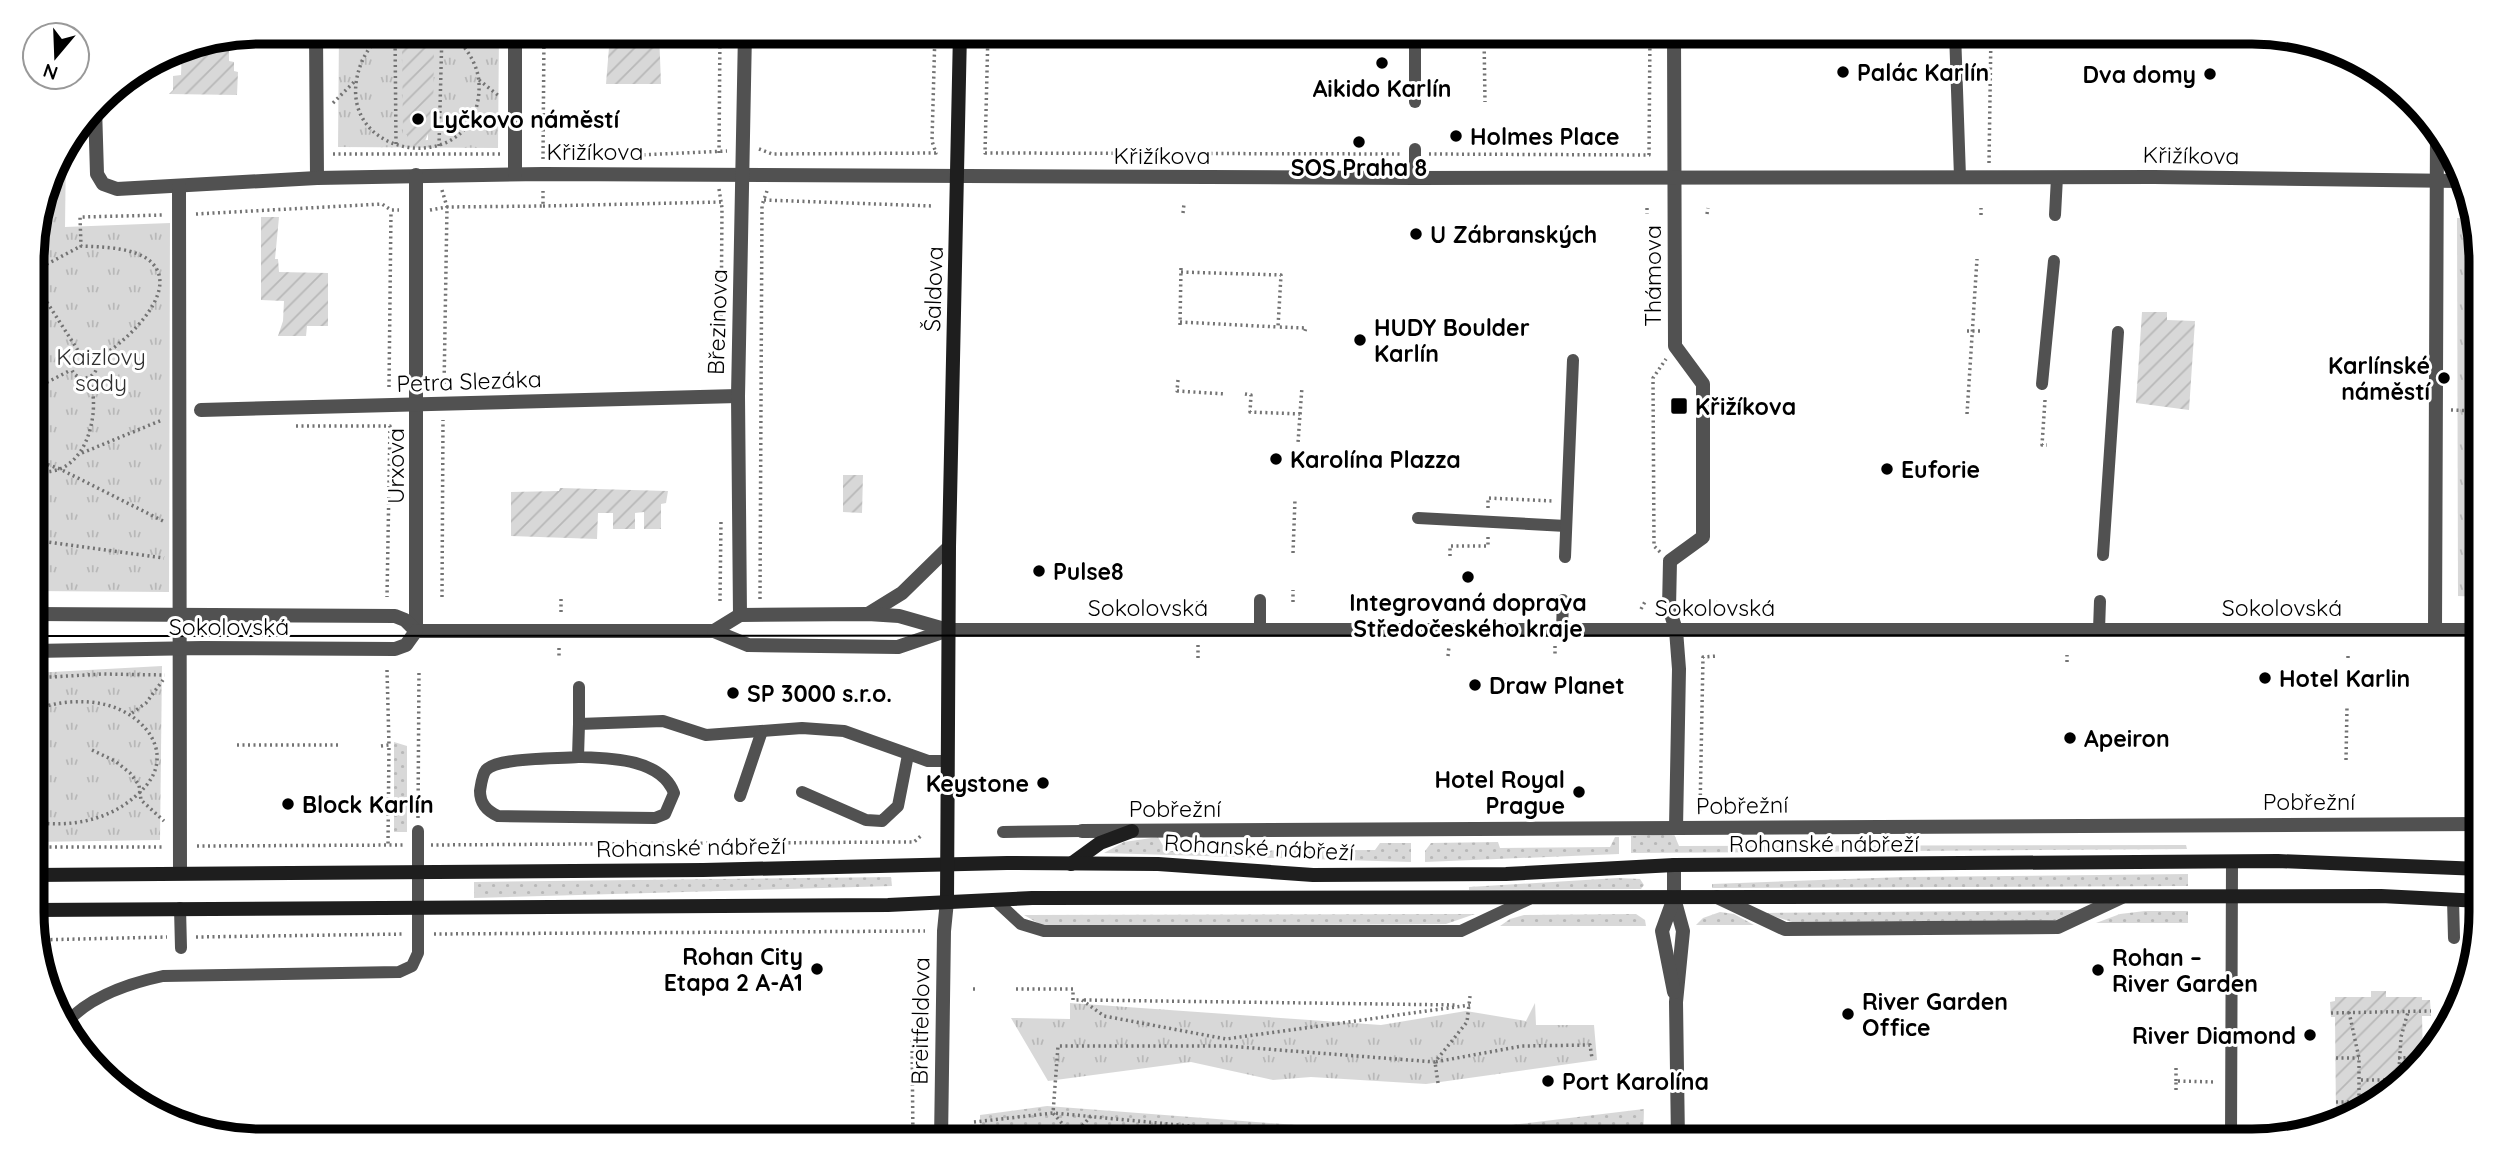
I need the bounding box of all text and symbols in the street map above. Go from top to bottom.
north arrow [21,21,91,91]
marker: Aikido Karlín [1374,55,1390,71]
text: N [40,58,61,86]
place label: Palác Karlín [1857,58,1989,87]
place label: Dva domy [2082,60,2196,89]
marker: Palác Karlín [1835,64,1851,80]
marker: Dva domy [2202,66,2218,82]
place label: Aikido Karlín [1313,74,1451,103]
place label: Lyčkovo náměstí [432,105,621,134]
marker: Lyčkovo náměstí [410,111,426,127]
place label: Holmes Place [1470,122,1619,151]
marker: Holmes Place [1448,128,1464,144]
marker: SOS Praha 8 [1351,134,1367,150]
street label: Křižíkova [547,137,643,166]
street label: Křižíkova [2142,140,2240,170]
street label: Křižíkova [1114,141,1210,170]
place label: SOS Praha 8 [1291,153,1427,182]
place label: U Zábranských [1430,220,1597,249]
street label: Thámova [1638,225,1667,327]
marker: U Zábranských [1408,226,1424,242]
street label: Šaldova [917,246,949,332]
street label: Březinova [701,269,733,375]
place label: HUDY Boulder Karlín [1374,313,1530,368]
marker: HUDY Boulder Karlín [1352,332,1368,348]
park label: Kaizlovy sady [56,342,146,397]
place label: Karlínské náměstí [2328,351,2432,406]
street label: Petra Slezáka [396,364,542,398]
marker: Karlínské náměstí [2436,370,2452,386]
place label: Křižíkova [1695,392,1796,421]
marker: Křižíkova [1669,396,1689,416]
street label: Urxova [381,428,410,504]
place label: Karolína Plazza [1290,445,1461,474]
marker: Karolína Plazza [1268,451,1284,467]
place label: Euforie [1901,455,1980,484]
marker: Euforie [1879,461,1895,477]
place label: Pulse8 [1053,557,1124,586]
marker: Pulse8 [1031,563,1047,579]
marker: Integrovaná doprava Středočeského kraje [1460,569,1476,585]
place label: Integrovaná doprava Středočeského kraje [1349,588,1587,643]
street label: Sokolovská [1088,593,1208,622]
street label: Sokolovská [1655,593,1775,622]
street label: Sokolovská [2222,593,2342,622]
street label: Sokolovská [169,612,289,641]
place label: Hotel Karlin [2279,664,2410,693]
marker: Hotel Karlin [2257,670,2273,686]
place label: Draw Planet [1489,671,1625,700]
marker: Draw Planet [1467,677,1483,693]
place label: SP 3000 s.r.o. [747,679,892,708]
marker: SP 3000 s.r.o. [725,685,741,701]
place label: Apeiron [2084,724,2170,753]
marker: Apeiron [2062,730,2078,746]
place label: Hotel Royal Prague [1434,765,1565,820]
place label: Keystone [926,769,1029,798]
marker: Keystone [1035,775,1051,791]
marker: Hotel Royal Prague [1571,784,1587,800]
street label: Pobřežní [2263,787,2355,816]
place label: Block Karlín [302,790,434,819]
street label: Pobřežní [1696,790,1789,820]
street label: Pobřežní [1129,794,1221,823]
marker: Block Karlín [280,796,296,812]
street label: Rohanské nábřeží [1163,828,1355,866]
street label: Rohanské nábřeží [1729,829,1919,858]
street label: Rohanské nábřeží [596,831,786,863]
place label: Rohan City Etapa 2 A-A1 [664,942,803,997]
place label: Rohan – River Garden [2112,943,2258,998]
street label: Breitfeldova [904,957,936,1085]
marker: Rohan City Etapa 2 A-A1 [809,961,825,977]
marker: Rohan – River Garden [2090,962,2106,978]
place label: River Garden Office [1862,987,2008,1042]
marker: River Garden Office [1840,1006,1856,1022]
place label: River Diamond [2132,1021,2296,1050]
marker: River Diamond [2302,1027,2318,1043]
place label: Port Karolína [1562,1067,1709,1096]
marker: Port Karolína [1540,1073,1556,1089]

